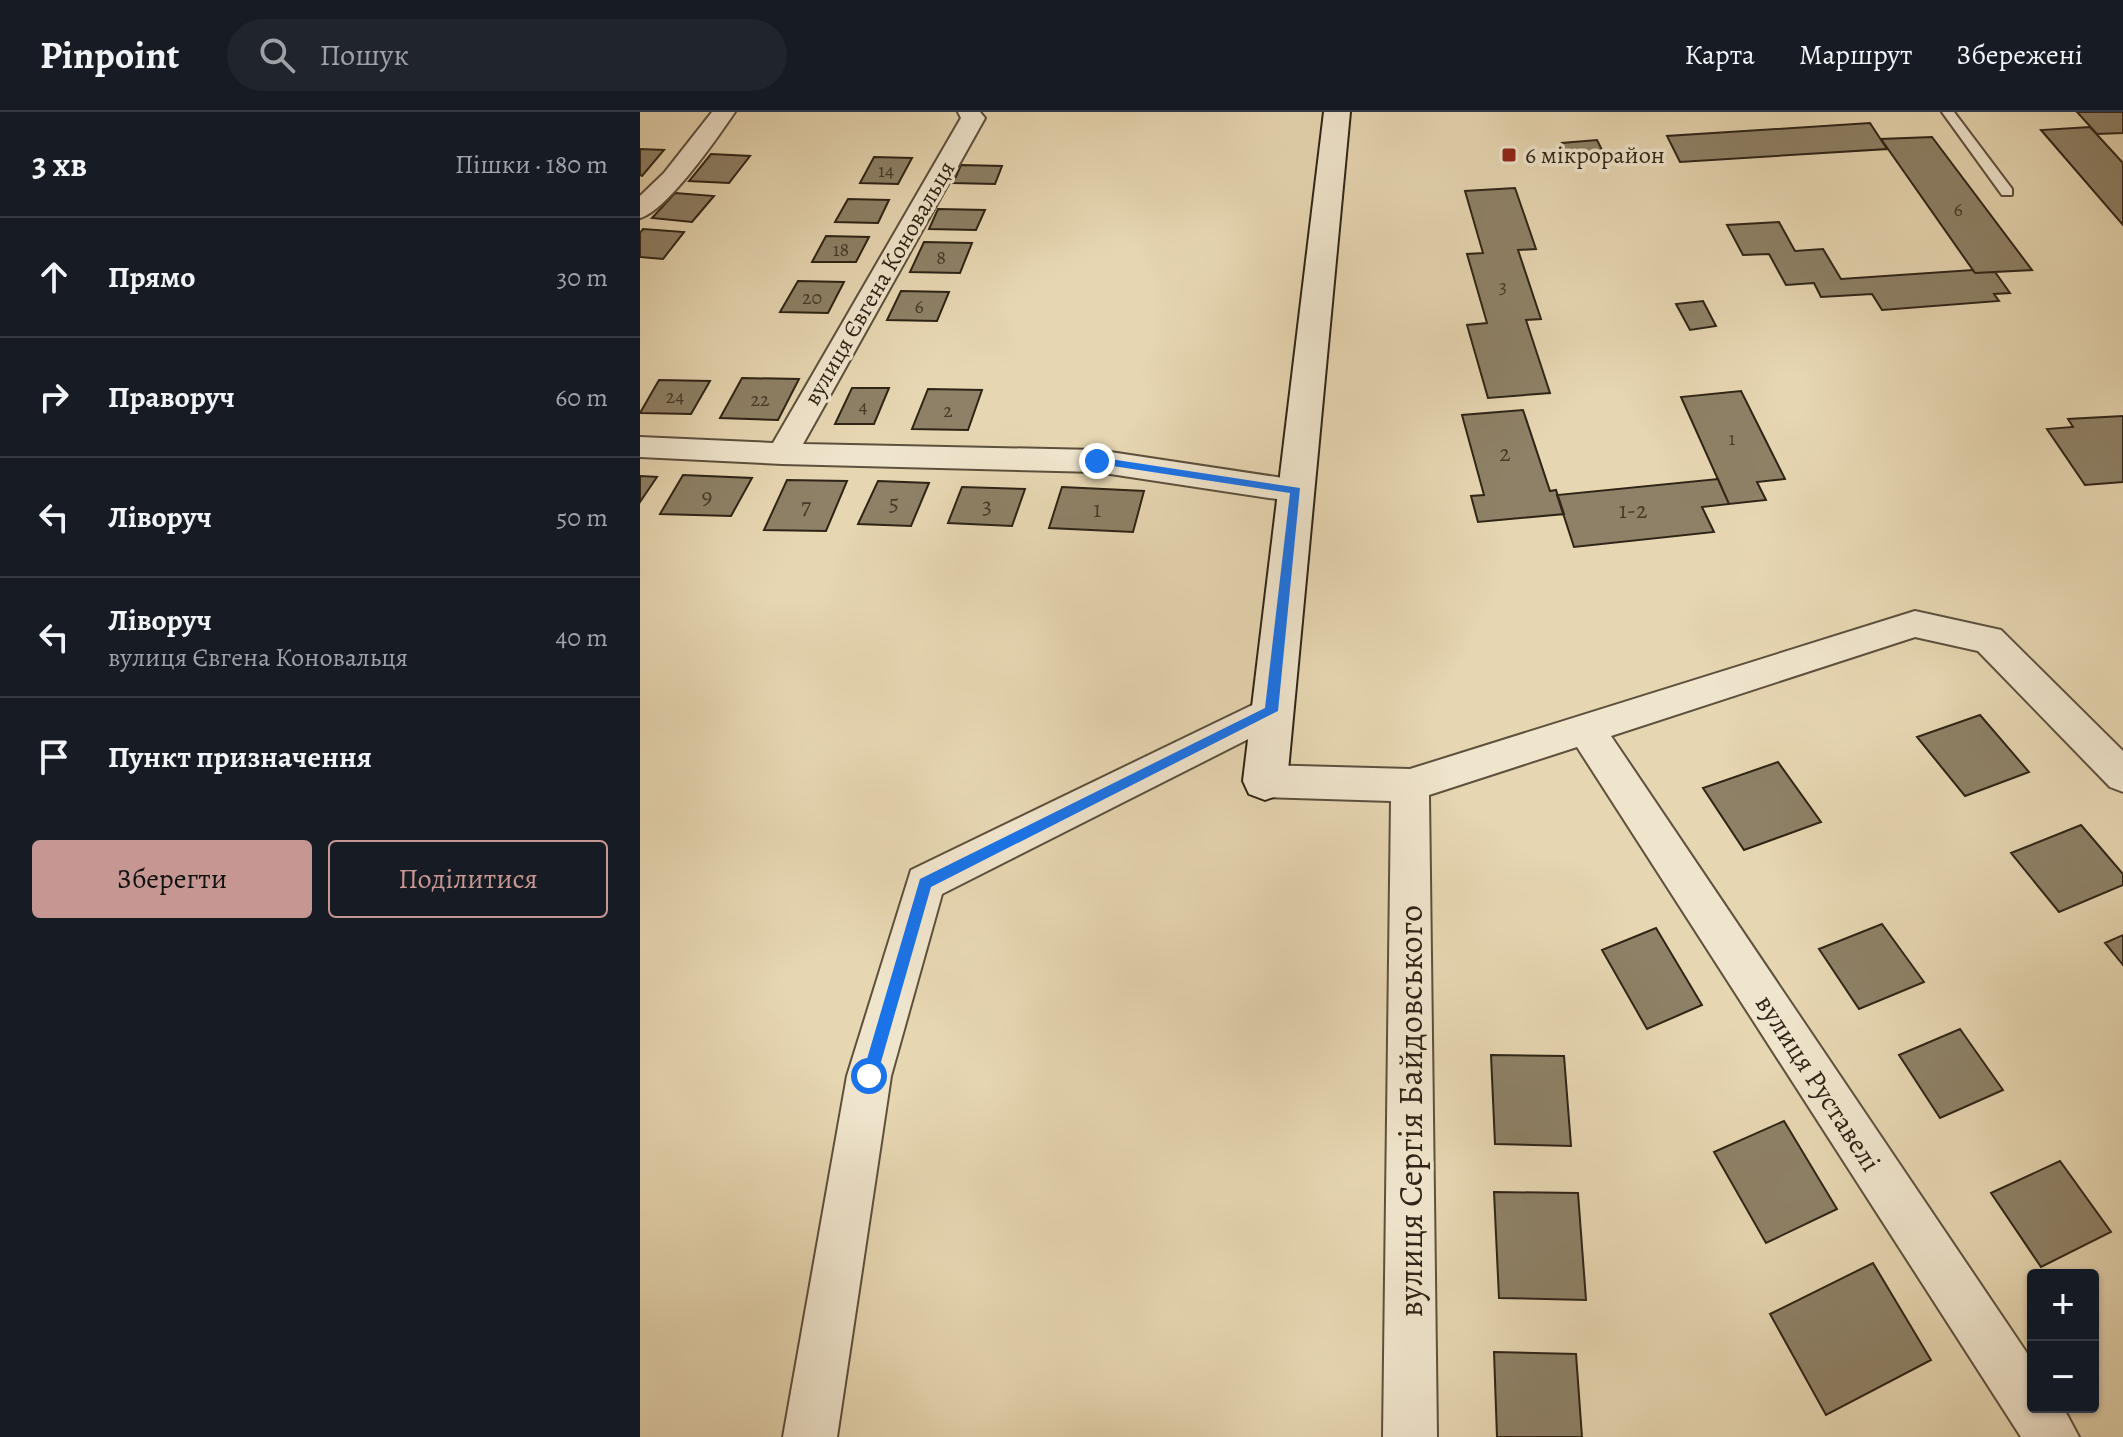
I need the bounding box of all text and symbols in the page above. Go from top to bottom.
search box [227,19,787,91]
text: Pinpoint [40,29,179,81]
icon: search [255,33,299,77]
text: Пошук [319,35,409,75]
text: Карта [1684,36,1755,74]
text: Маршрут [1799,36,1912,74]
text: Збережені [1956,36,2083,74]
place label: 6 мікрорайон [1525,139,1665,171]
text: 3 хв [32,141,87,188]
marker: 6 мікрорайон [1500,146,1518,164]
text: Пішки · 180 m [455,147,608,182]
street label: вулиця Євгена Коновальця [796,155,962,411]
house number: 14 [878,157,894,184]
house number: 6 [1953,196,1963,223]
house number: 18 [833,236,849,263]
house number: 8 [936,244,946,271]
icon: ahead [32,255,76,299]
text: Прямо [108,257,195,297]
text: 30 m [557,260,608,295]
house number: 3 [1499,273,1507,300]
house number: 20 [802,284,822,311]
house number: 6 [914,293,924,320]
icon: right [32,375,76,419]
text: Праворуч [108,377,235,417]
text: 60 m [555,380,608,415]
house number: 24 [666,383,684,410]
house number: 22 [751,386,770,413]
house number: 4 [858,393,868,420]
house number: 2 [943,397,953,424]
house number: 1 [1729,425,1736,452]
house number: 2 [1499,437,1511,469]
route end [1079,443,1115,479]
house number: 9 [702,480,712,512]
house number: 5 [889,487,899,519]
house number: 7 [801,490,812,522]
house number: 3 [982,490,992,522]
house number: 1 [1093,493,1101,525]
house number: 1-2 [1619,494,1647,526]
icon: left [32,495,76,539]
text: Ліворуч [108,497,212,537]
text: 50 m [556,500,608,535]
text: Ліворуч [108,600,212,640]
icon: left [32,615,76,659]
text: 40 m [556,620,608,655]
text: вулиця Євгена Коновальця [108,640,408,675]
icon: arrive [32,735,76,779]
text: Пункт призначення [108,737,372,777]
button: Зберегти [32,840,312,918]
button: Поділитися [328,840,608,918]
street label: вулиця Сергія Байдовського [1387,905,1434,1317]
street label: вулиця Руставелі [1746,987,1890,1179]
route start [851,1058,887,1094]
map controls [2027,1269,2099,1413]
button: + [2027,1269,2099,1341]
button: − [2027,1341,2099,1413]

